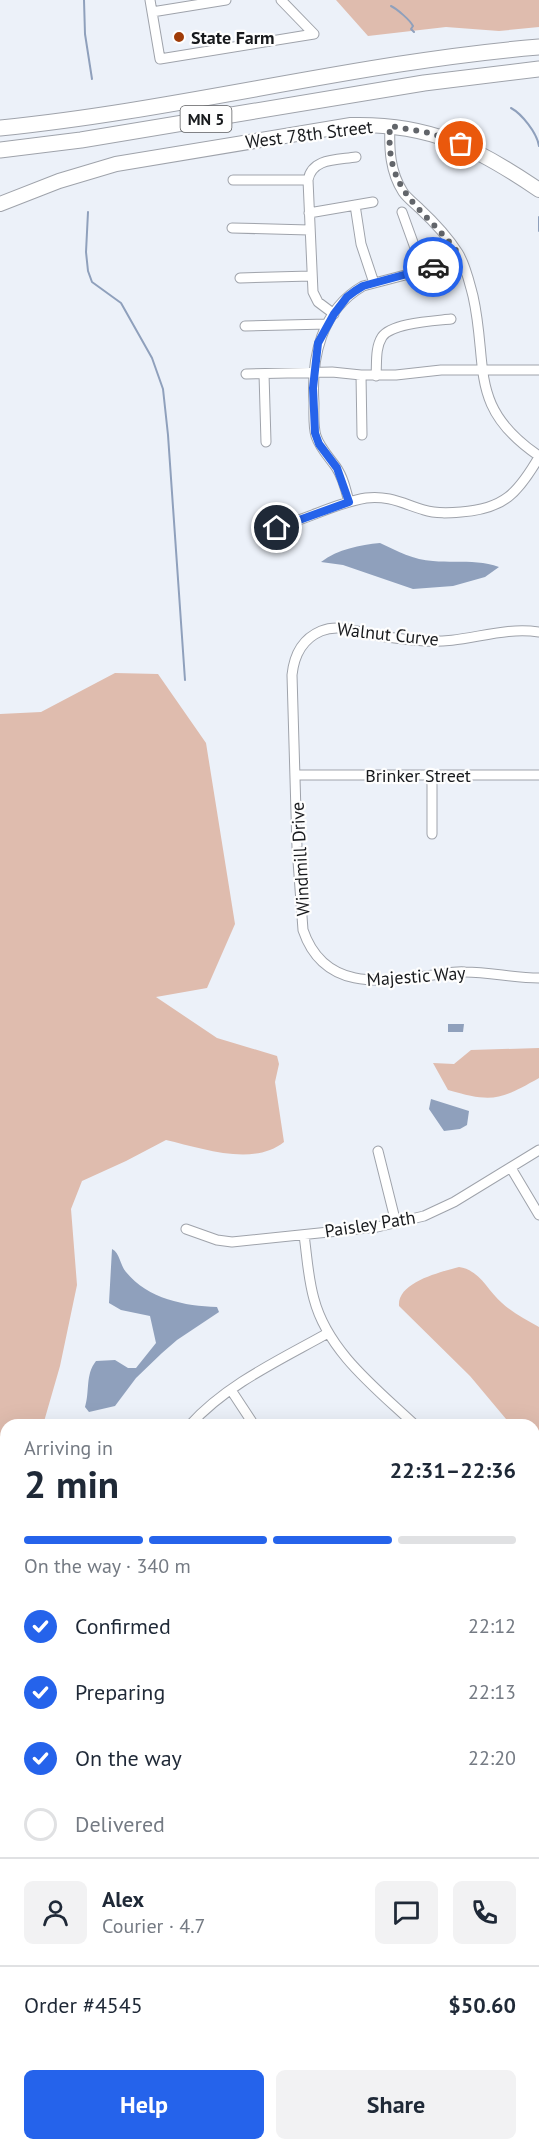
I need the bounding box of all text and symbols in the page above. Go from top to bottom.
place label: State Farm [191,26,275,49]
marker: State Farm [172,30,186,44]
road number: MN 5 [180,106,232,132]
street label: West 78th Street [244,115,374,153]
pin [435,118,486,169]
icon: bag [444,127,477,160]
courier [403,237,463,297]
icon: car [417,251,450,284]
pin [251,502,302,553]
icon: home [260,511,293,544]
street label: Walnut Curve [336,617,440,651]
street label: Brinker Street [365,764,471,787]
street label: Windmill Drive [286,801,314,917]
street label: Majestic Way [366,961,467,991]
street label: Paisley Path [323,1205,417,1243]
text: Arriving in [24,1435,113,1461]
text: 22:31–22:36 [390,1456,516,1484]
text: 2 min [24,1458,119,1509]
text: On the way · 340 m [24,1553,191,1579]
icon: check [24,1610,57,1643]
text: Confirmed [75,1612,171,1640]
text: 22:12 [468,1613,516,1639]
icon: check [24,1676,57,1709]
text: Preparing [75,1678,165,1706]
text: 22:13 [468,1679,516,1705]
icon: check [24,1742,57,1775]
text: On the way [75,1744,182,1772]
text: 22:20 [468,1745,516,1771]
text: Delivered [75,1810,165,1838]
button: person [24,1881,87,1944]
button: chat [375,1881,438,1944]
button: phone [453,1881,516,1944]
text: Alex [102,1885,144,1913]
text: Courier · 4.7 [102,1913,205,1939]
text: Order #4545 [24,1991,143,2019]
text: $50.60 [448,1991,516,2019]
button: Help [24,2070,264,2139]
button: Share [276,2070,516,2139]

